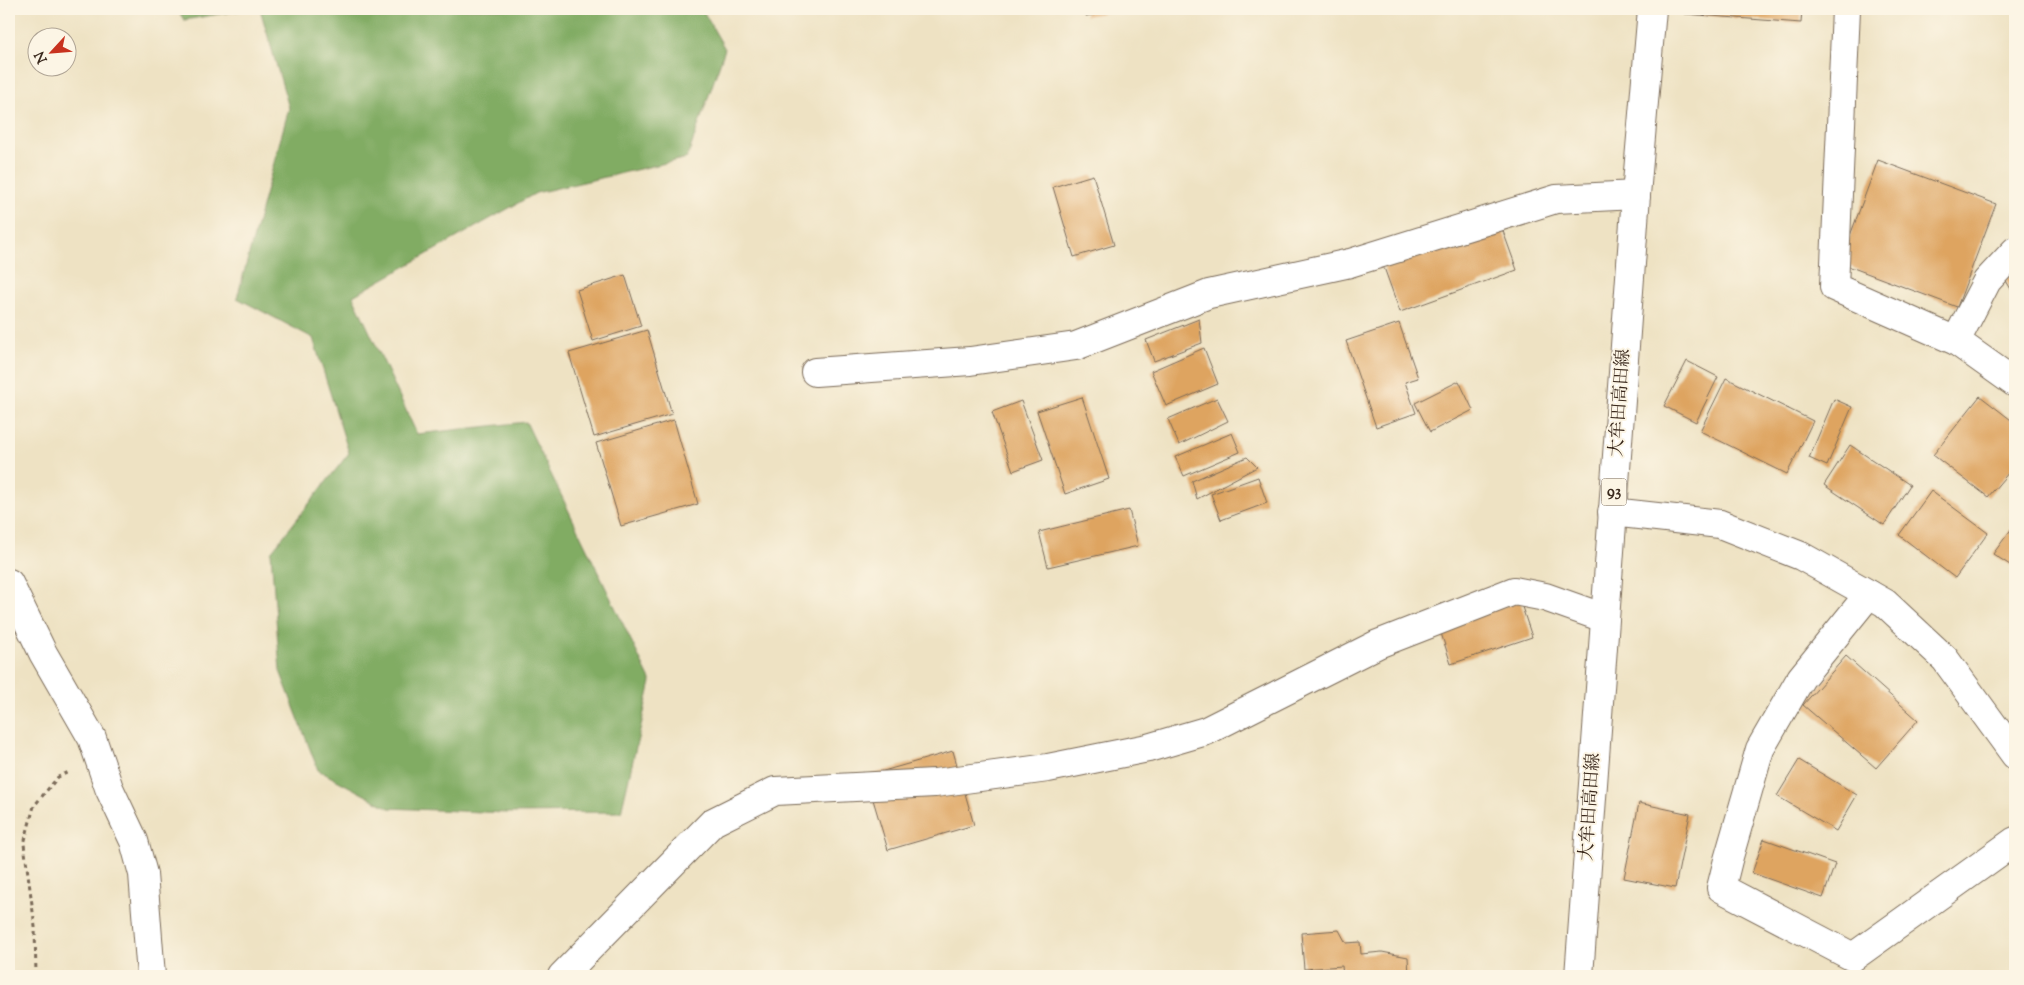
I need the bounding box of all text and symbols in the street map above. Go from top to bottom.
north arrow [28,28,78,78]
text: N [31,47,54,66]
street label: 大牟田高田線 [1604,348,1638,458]
road number: 93 [1602,478,1626,506]
street label: 大牟田高田線 [1574,752,1608,862]

